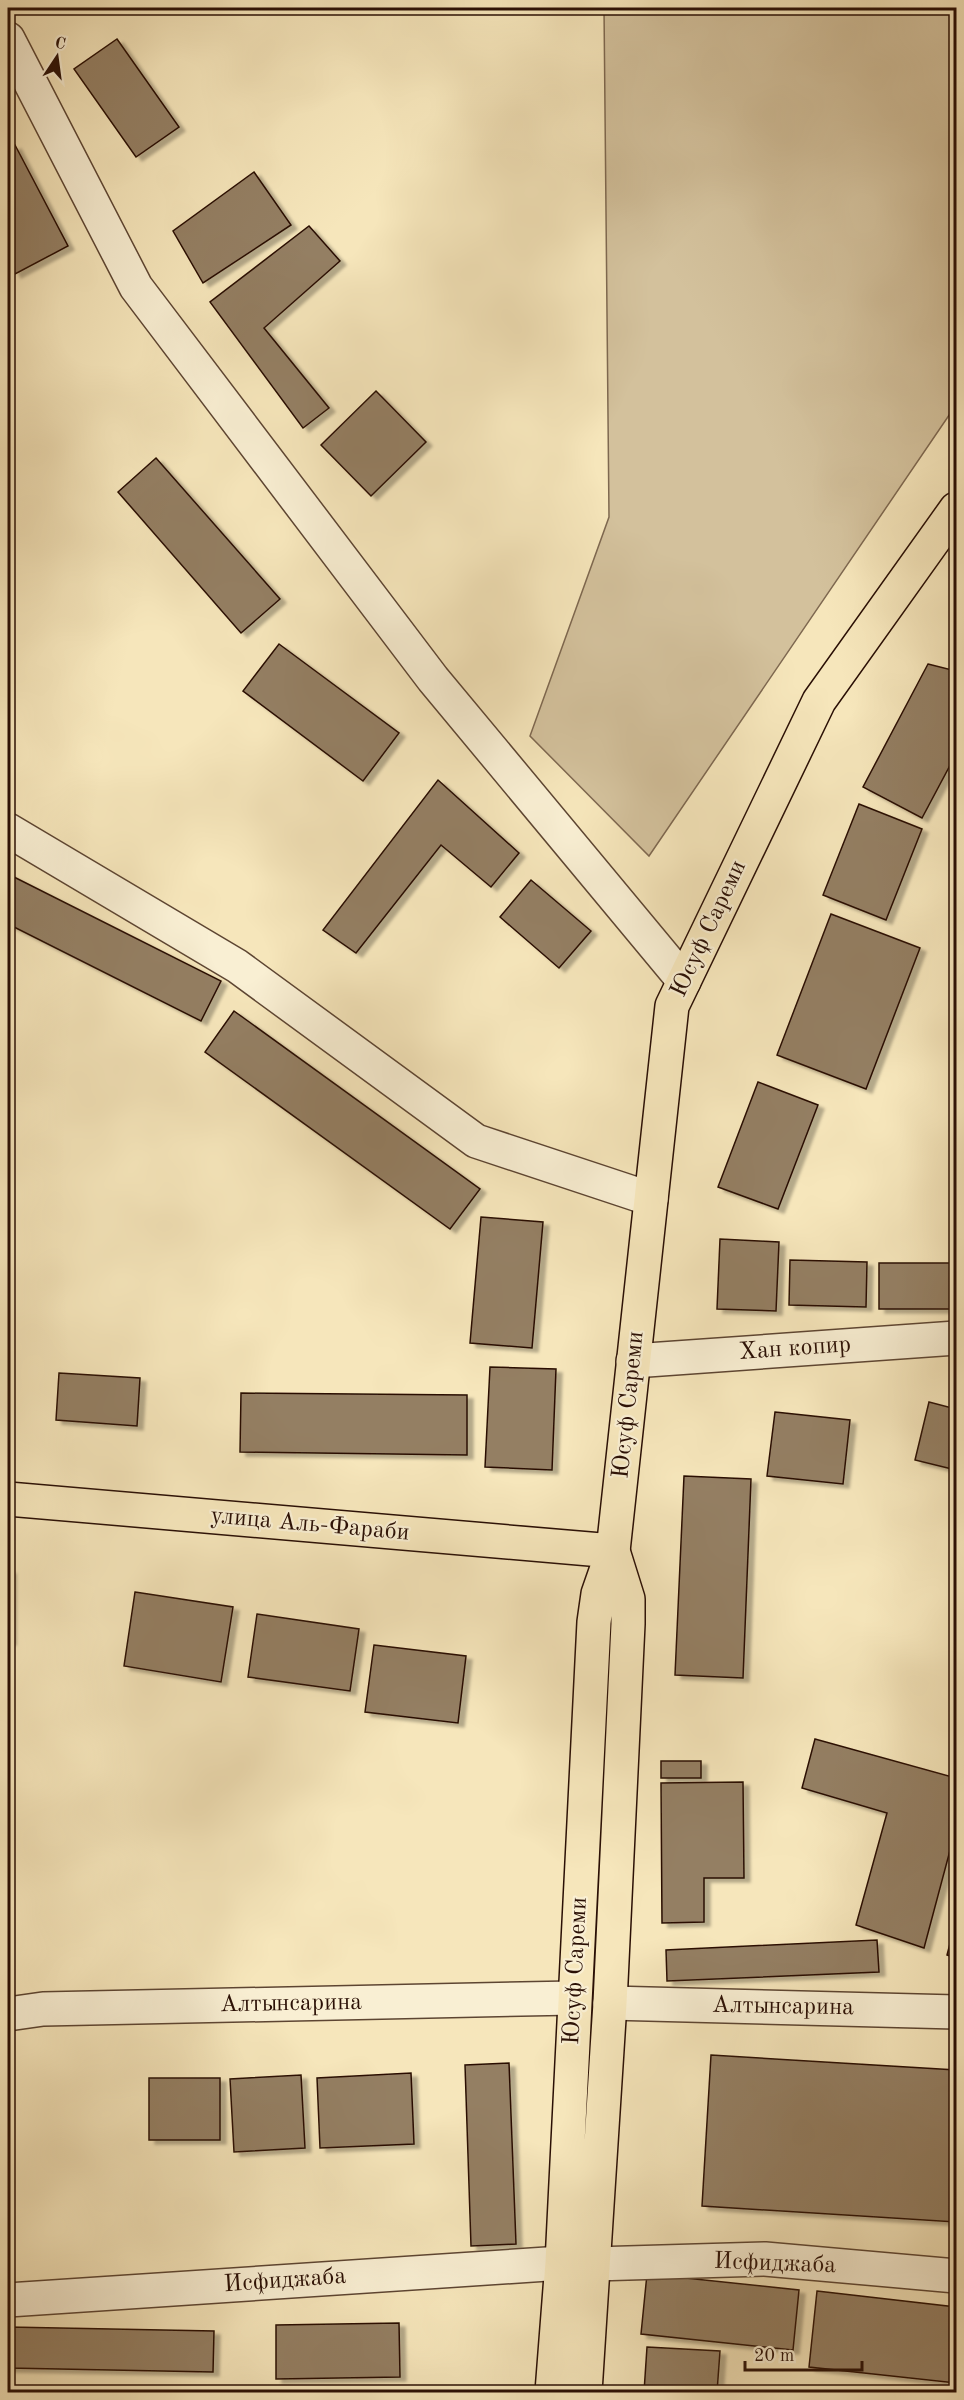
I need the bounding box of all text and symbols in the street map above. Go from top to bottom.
north arrow [27,27,87,87]
text: С [53,35,67,53]
street label: Юсуф Сареми [667,857,751,1001]
street label: Юсуф Сареми [609,1330,649,1480]
street label: Хан копир [738,1333,852,1365]
street label: улица Аль-Фараби [209,1504,411,1546]
street label: Юсуф Сареми [560,1896,592,2046]
street label: Алтынсарина [220,1991,362,2017]
street label: Алтынсарина [712,1994,854,2020]
street label: Исфиджаба [713,2250,837,2278]
street label: Исфиджаба [223,2265,347,2297]
scale bar [745,2334,862,2372]
text: 20 m [754,2347,794,2365]

